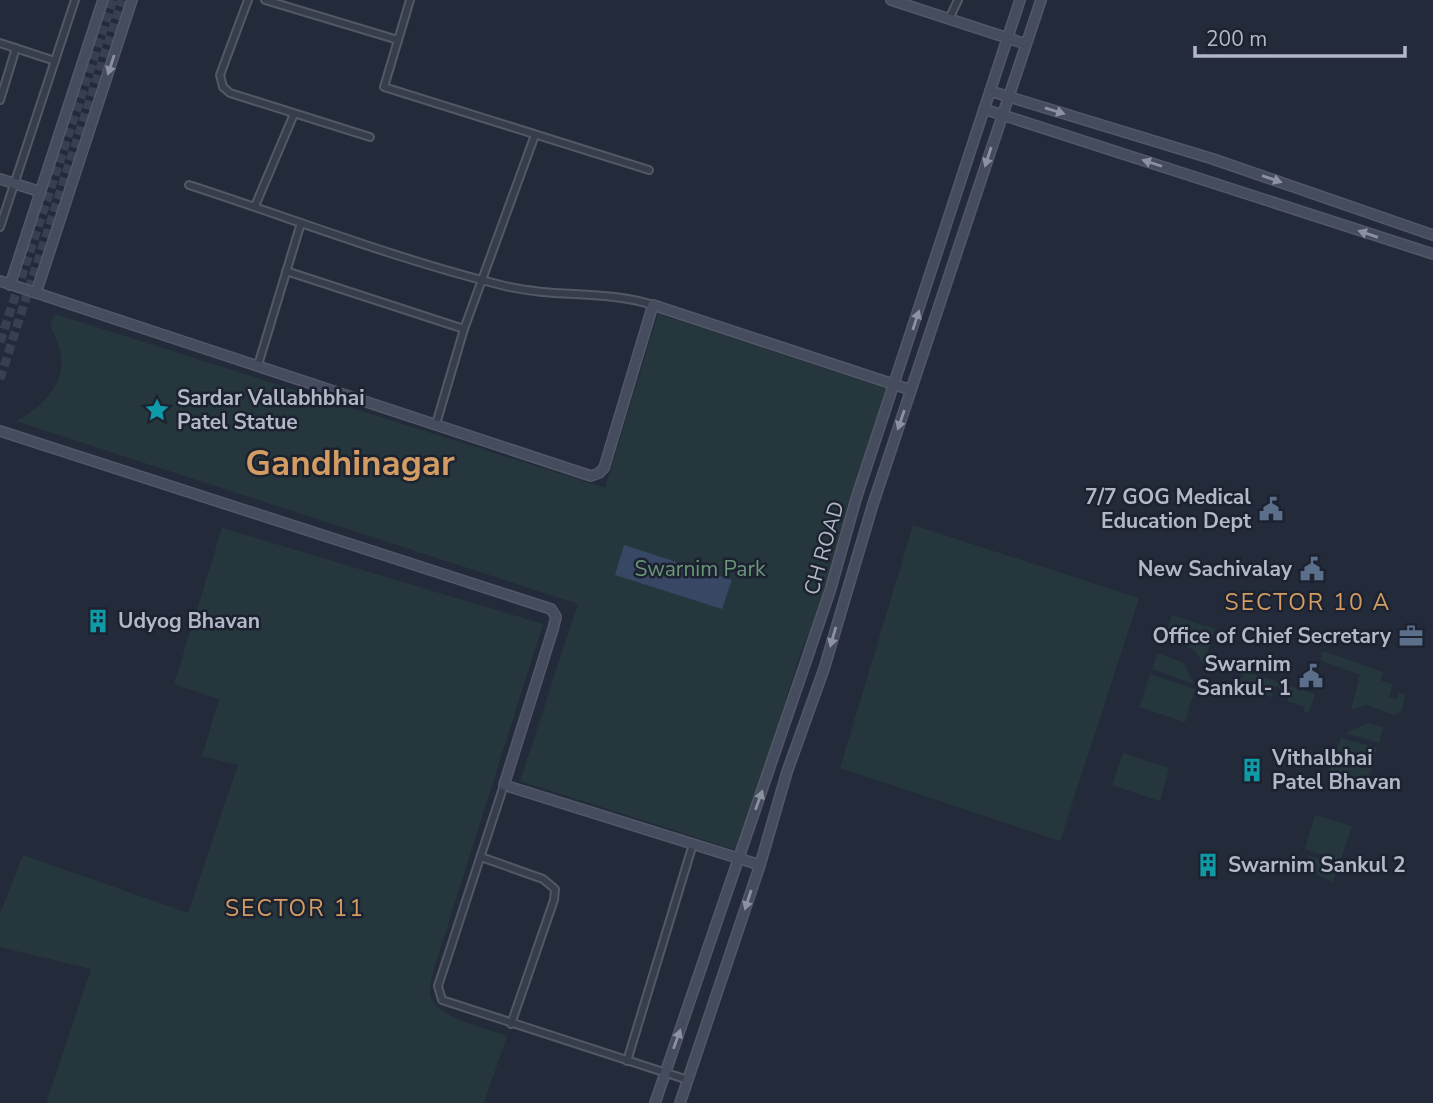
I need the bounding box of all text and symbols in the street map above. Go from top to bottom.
scale bar [1195,14,1405,58]
text: 200 m [1206,25,1267,53]
one-way arrow [105,54,116,75]
one-way arrow [1045,106,1066,117]
one-way arrow [982,147,993,168]
one-way arrow [1141,157,1162,167]
one-way arrow [1262,174,1283,185]
one-way arrow [1357,228,1378,238]
one-way arrow [911,310,922,331]
place label: Sardar Vallabhbhai Patel Statue [177,384,365,436]
place icon: Sardar Vallabhbhai Patel Statue [143,396,171,424]
one-way arrow [895,410,906,431]
district label: Gandhinagar [245,440,455,487]
place label: 7/7 GOG Medical Education Dept [1085,483,1252,535]
public building icon: 7/7 GOG Medical Education Dept [1257,495,1285,523]
street label: CH ROAD [797,498,851,598]
park label: Swarnim Park [635,555,766,583]
place label: New Sachivalay [1138,555,1293,583]
public building icon: New Sachivalay [1298,555,1326,583]
district label: SECTOR 10 A [1225,587,1391,618]
building icon: Udyog Bhavan [84,607,112,635]
place label: Udyog Bhavan [118,607,260,635]
place label: Office of Chief Secretary [1153,622,1392,650]
office icon: Office of Chief Secretary [1397,622,1425,650]
one-way arrow [828,627,838,648]
place label: Swarnim Sankul- 1 [1197,650,1291,702]
public building icon: Swarnim Sankul- 1 [1297,662,1325,690]
place label: Vithalbhai Patel Bhavan [1271,744,1401,796]
building icon: Vithalbhai Patel Bhavan [1238,756,1266,784]
one-way arrow [754,790,765,811]
building icon: Swarnim Sankul 2 [1194,851,1222,879]
place label: Swarnim Sankul 2 [1228,851,1406,879]
one-way arrow [742,890,753,911]
district label: SECTOR 11 [225,893,365,924]
one-way arrow [672,1028,683,1049]

